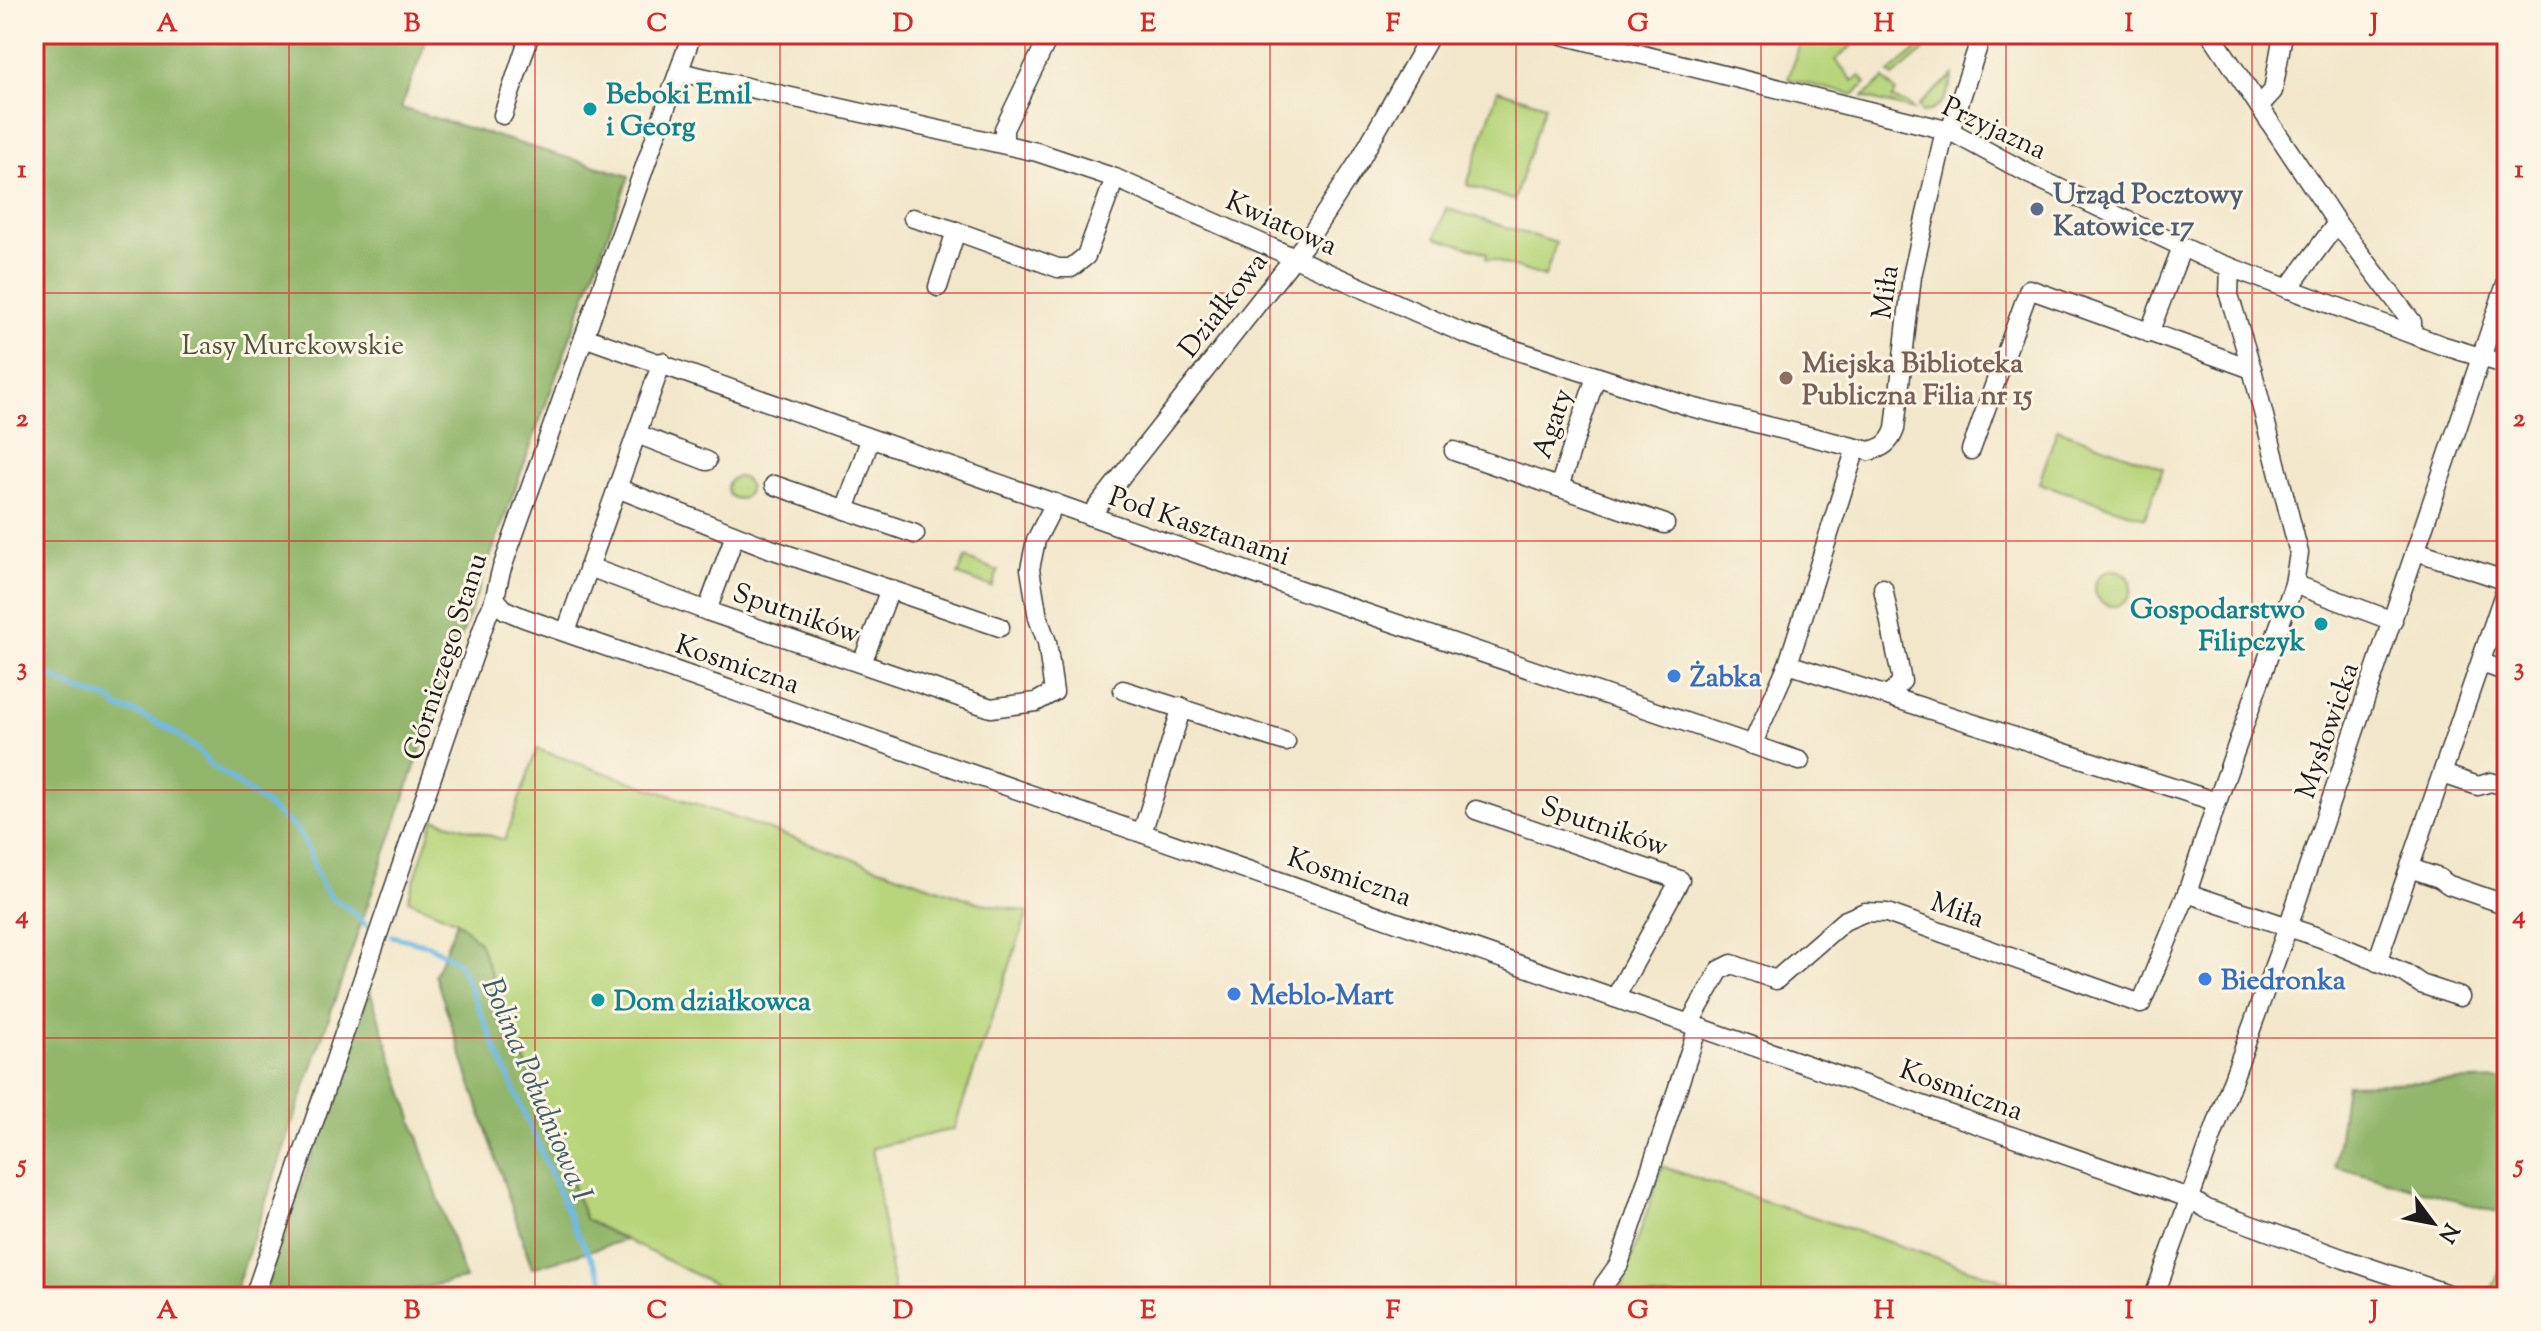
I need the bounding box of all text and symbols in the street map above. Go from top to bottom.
text: A [156,6,178,43]
text: B [404,6,421,43]
text: C [647,6,667,43]
text: D [893,6,913,43]
text: E [1140,6,1156,43]
text: F [1386,6,1401,43]
text: G [1627,6,1649,43]
text: H [1874,6,1895,43]
text: I [2125,6,2134,43]
text: J [2368,6,2378,43]
place label: Beboki Emil i Georg [606,76,752,148]
street label: Przyjazna [1935,88,2053,171]
marker: Beboki Emil i Georg [581,100,599,118]
text: 1 [18,152,27,189]
text: 1 [2515,152,2524,189]
place label: Urząd Pocztowy Katowice 17 [2053,176,2243,248]
street label: Kwiatowa [1219,182,1343,267]
marker: Urząd Pocztowy Katowice 17 [2028,200,2046,218]
street label: Działkowa [1170,244,1279,367]
street label: Miła [1863,263,1911,322]
park label: Lasy Murckowskie [182,327,404,367]
place label: Miejska Biblioteka Publiczna Filia nr 15 [1802,345,2033,417]
marker: Miejska Biblioteka Publiczna Filia nr 15 [1777,369,1795,387]
street label: Agaty [1523,383,1584,465]
text: 2 [16,401,29,438]
text: 2 [2513,401,2526,438]
street label: Pod Kasztanami [1103,478,1295,578]
street label: Górniczego Stanu [394,548,499,766]
street label: Sputników [727,574,865,655]
place label: Gospodarstwo Filipczyk [2130,591,2306,663]
marker: Gospodarstwo Filipczyk [2312,615,2330,633]
street label: Kosmiczna [670,626,805,706]
text: 3 [17,650,27,687]
text: 3 [2514,650,2524,687]
street label: Mysłowicka [2287,657,2371,805]
place label: Żabka [1690,659,1762,699]
marker: Żabka [1665,667,1683,685]
street label: Sputników [1535,787,1673,868]
street label: Kosmiczna [1282,839,1417,919]
street label: Miła [1925,884,1989,940]
text: 4 [14,898,29,935]
text: 4 [2511,898,2526,935]
place label: Biedronka [2221,962,2346,1002]
marker: Biedronka [2196,970,2214,988]
water label: Bolina Południowa I [469,972,602,1209]
place label: Meblo-Mart [1250,977,1394,1017]
place label: Dom działkowca [614,983,811,1023]
marker: Meblo-Mart [1225,985,1243,1003]
marker: Dom działkowca [589,991,607,1009]
street label: Kosmiczna [1894,1051,2029,1133]
text: 5 [16,1147,27,1184]
text: 5 [2513,1147,2524,1184]
north arrow [2393,1183,2473,1263]
text: N [2429,1216,2466,1248]
text: A [156,1293,178,1330]
text: B [404,1293,421,1330]
text: C [647,1293,667,1330]
text: D [893,1293,913,1330]
text: E [1140,1293,1156,1330]
text: F [1386,1293,1401,1330]
text: G [1627,1293,1649,1330]
text: H [1874,1293,1895,1330]
text: I [2125,1293,2134,1330]
text: J [2368,1293,2378,1330]

